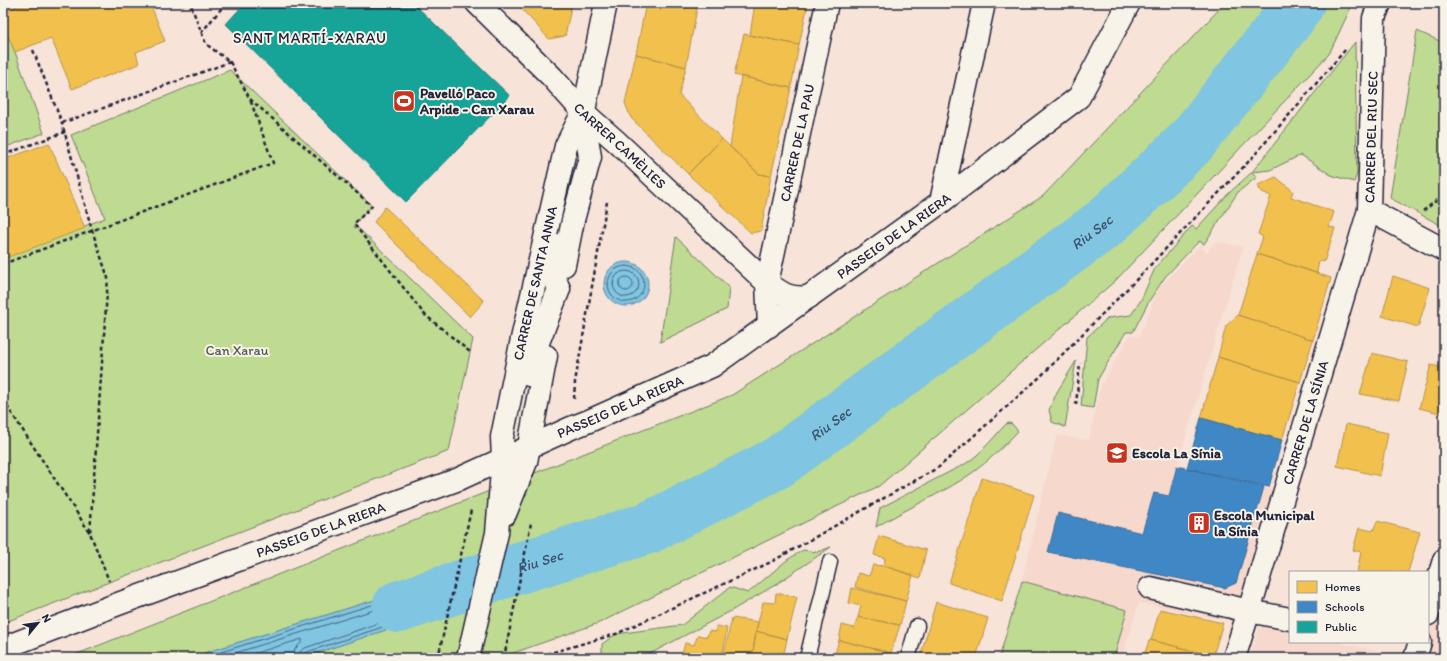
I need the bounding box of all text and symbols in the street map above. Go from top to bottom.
district label: SANT MARTÍ-XARAU [233,29,387,47]
street label: CARRER DEL RIU SEC [1361,71,1382,203]
street label: CARRER DE LA PAU [777,83,818,203]
place label: Pavelló Paco Arpide - Can Xarau [419,85,535,118]
sports icon: Pavelló Paco Arpide - Can Xarau [391,88,417,114]
street label: CARRER CAMÈLIES [570,99,669,193]
street label: PASSEIG DE LA RIERA [834,190,954,283]
street label: CARRER DE SANTA ANNA [510,204,561,362]
water label: Riu Sec [1068,211,1117,254]
park label: Can Xarau [205,342,269,359]
street label: CARRER DE LA SÍNIA [1279,359,1332,487]
street label: PASSEIG DE LA RIERA [554,372,686,442]
water label: Riu Sec [806,402,856,445]
school or university icon: Escola La Sínia [1104,440,1130,466]
place label: Escola La Sínia [1132,445,1221,462]
street label: PASSEIG DE LA RIERA [254,499,388,562]
place label: Escola Municipal la Sínia [1214,507,1315,540]
building icon: Escola Municipal la Sínia [1186,510,1212,536]
water label: Riu Sec [515,546,566,577]
legend [1289,571,1429,643]
text: Homes [1325,580,1361,594]
text: Schools [1325,600,1364,614]
north arrow [18,603,58,643]
text: N [39,612,54,625]
text: Public [1325,620,1357,634]

